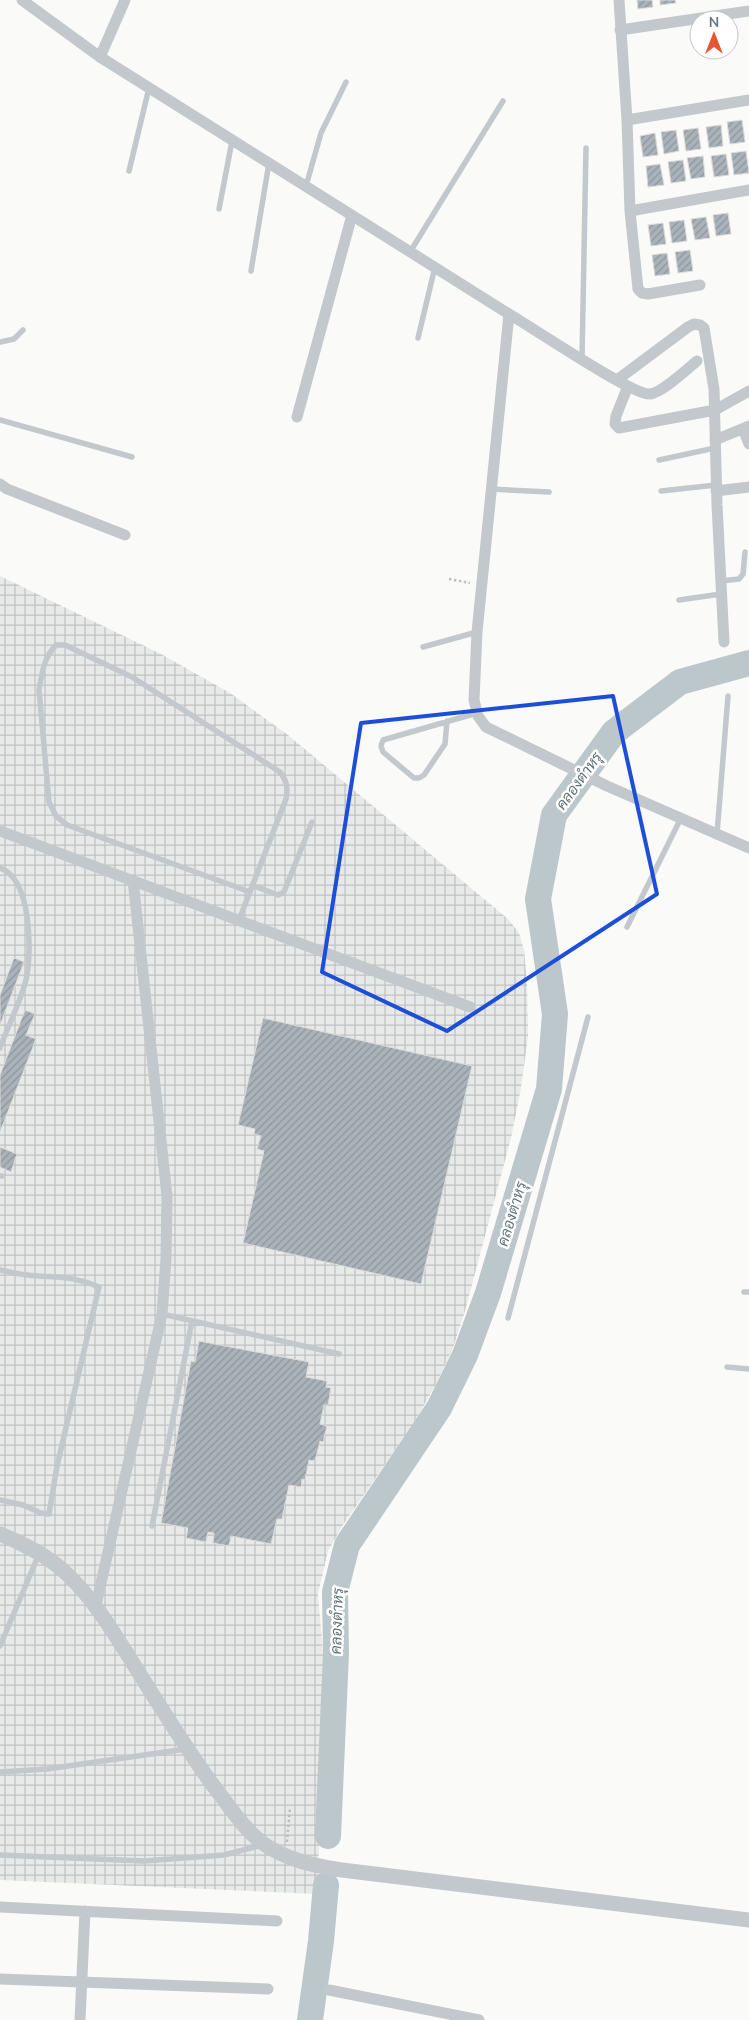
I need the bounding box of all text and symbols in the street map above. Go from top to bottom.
north arrow [689,10,739,60]
text: N [709,13,719,32]
water label: คลองตำหรุ [551,748,608,814]
water label: คลองตำหรุ [493,1179,532,1249]
water label: คลองตำหรุ [326,1587,349,1655]

